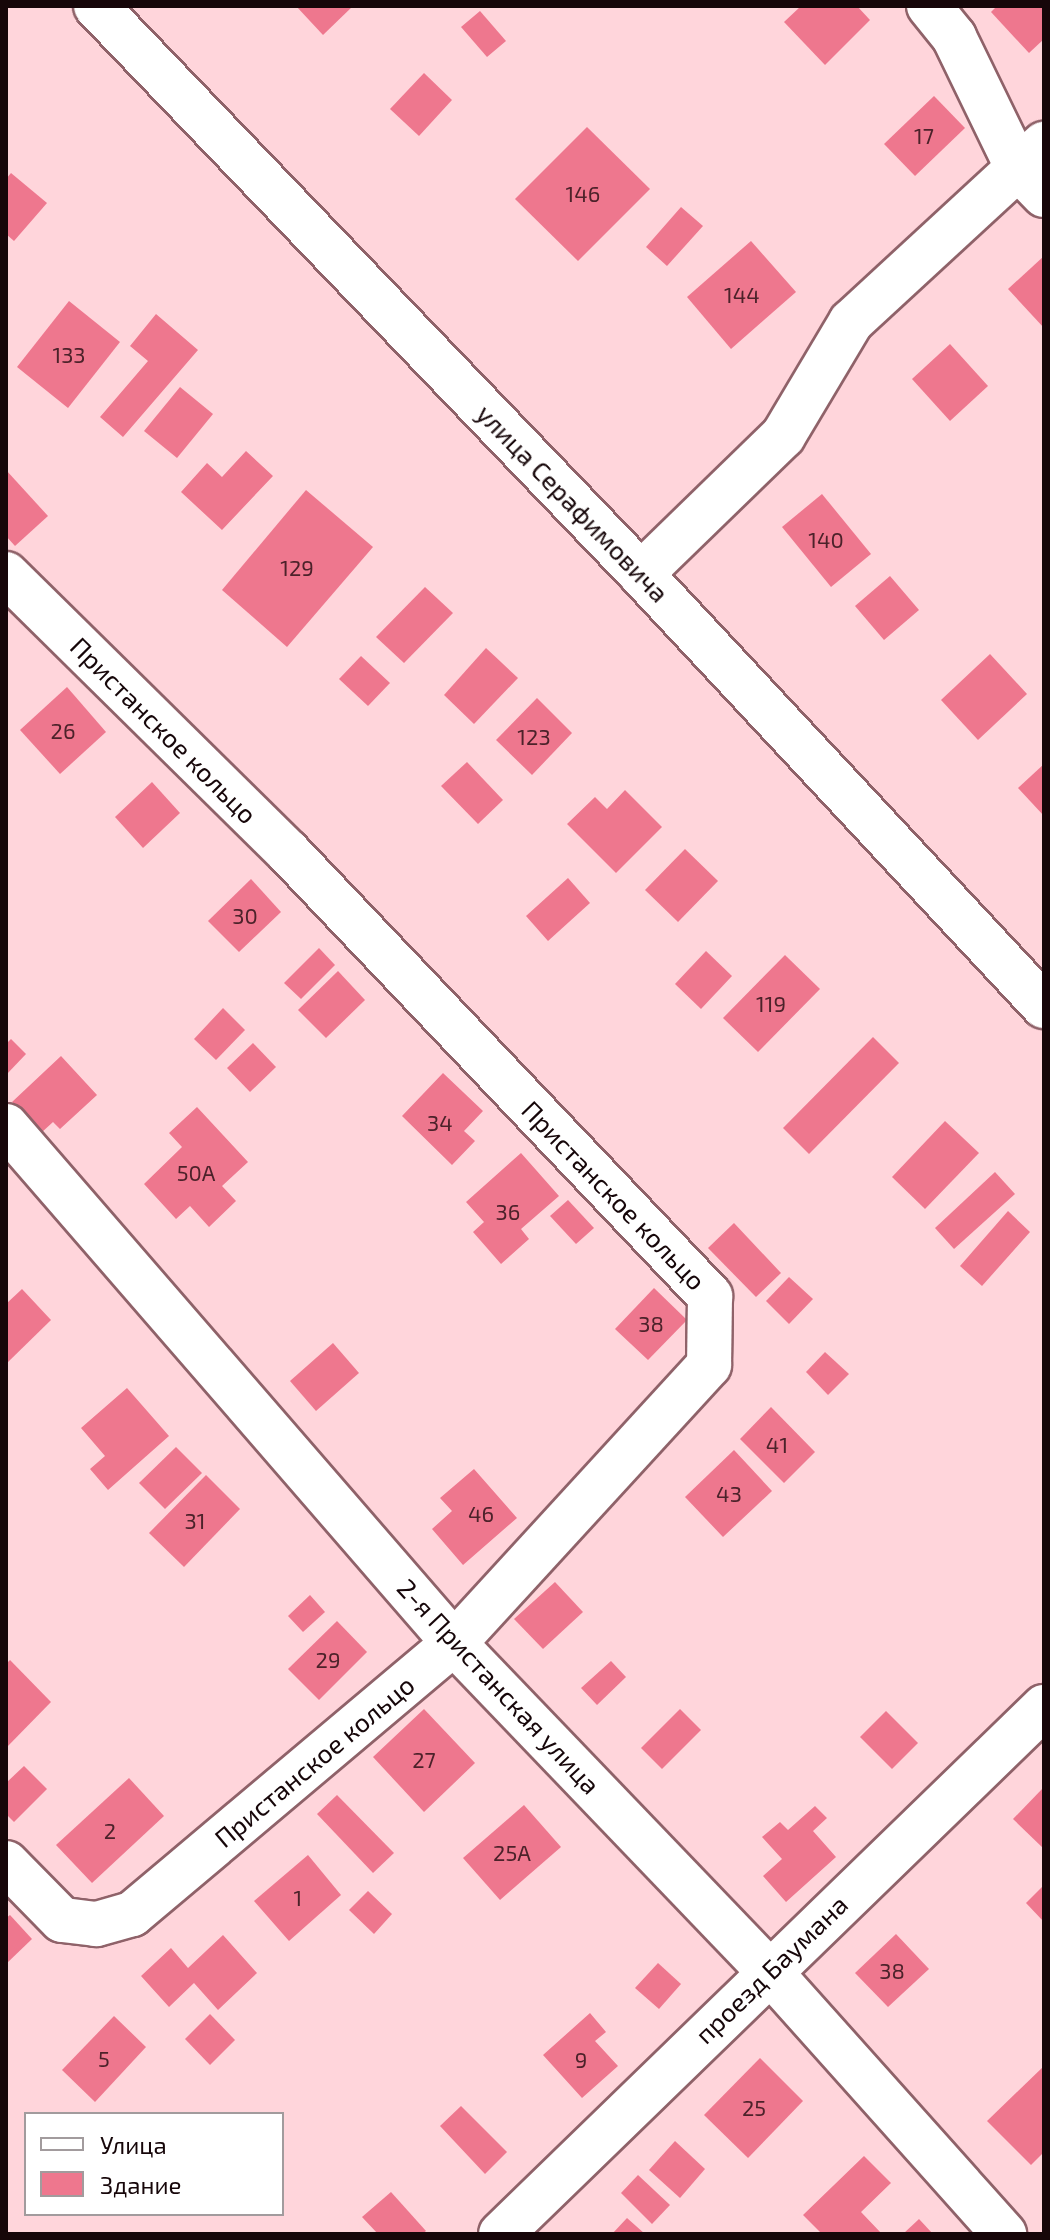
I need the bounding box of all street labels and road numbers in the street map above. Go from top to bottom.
street label: улица Серафимовича [471,398,675,608]
street label: Пристанское кольцо [64,630,264,830]
street label: Пристанское кольцо [516,1094,712,1296]
street label: 2-я Пристанская улица [391,1572,607,1800]
street label: Пристанское кольцо [208,1668,420,1854]
street label: проезд Баумана [688,1888,854,2050]

